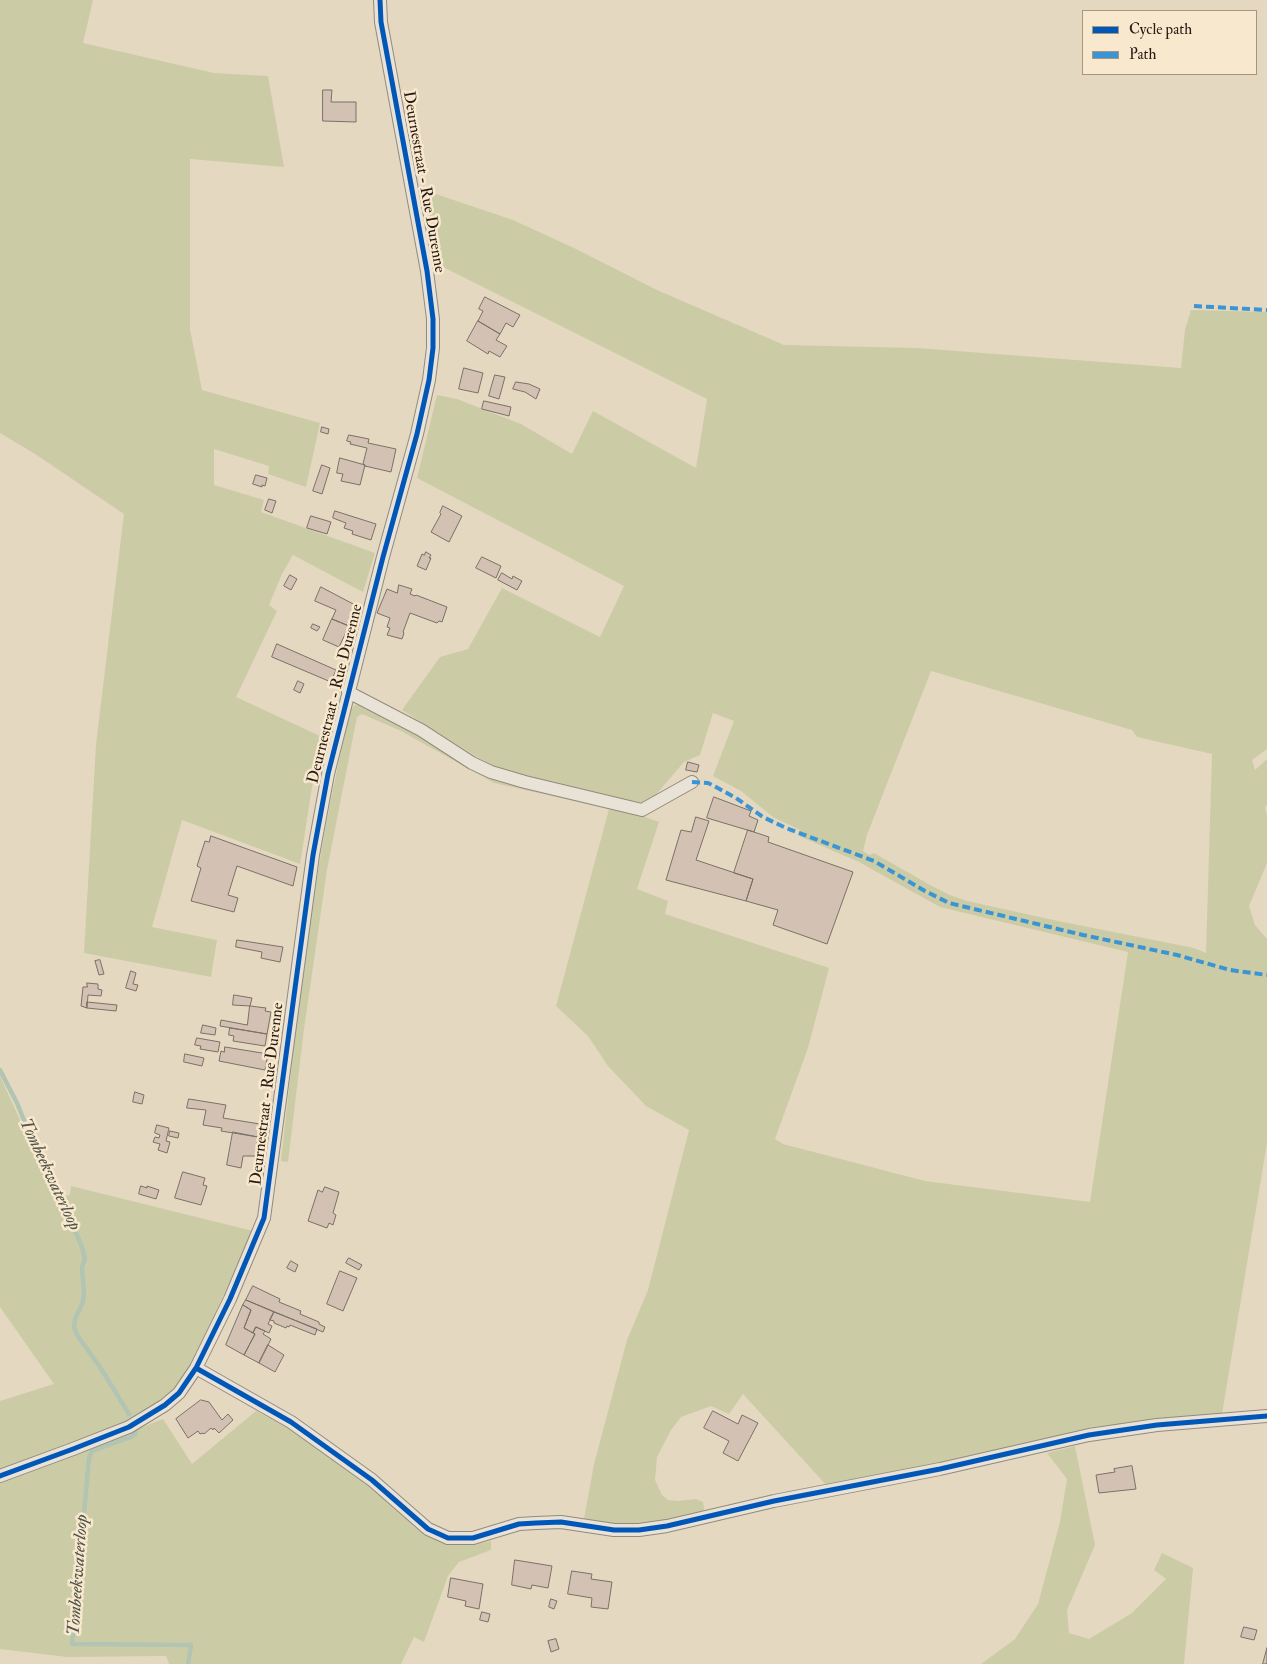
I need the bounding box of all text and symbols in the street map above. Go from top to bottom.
legend [1082,10,1257,75]
text: Cycle path [1129,20,1192,39]
text: Path [1129,45,1156,64]
street label: Deurnestraat - Rue Durenne [398,90,448,274]
street label: Deurnestraat - Rue Durenne [304,602,368,786]
street label: Deurnestraat - Rue Durenne [247,1001,289,1187]
water label: Tombeekwaterloop [14,1115,84,1235]
water label: Tombeekwaterloop [64,1514,94,1636]

